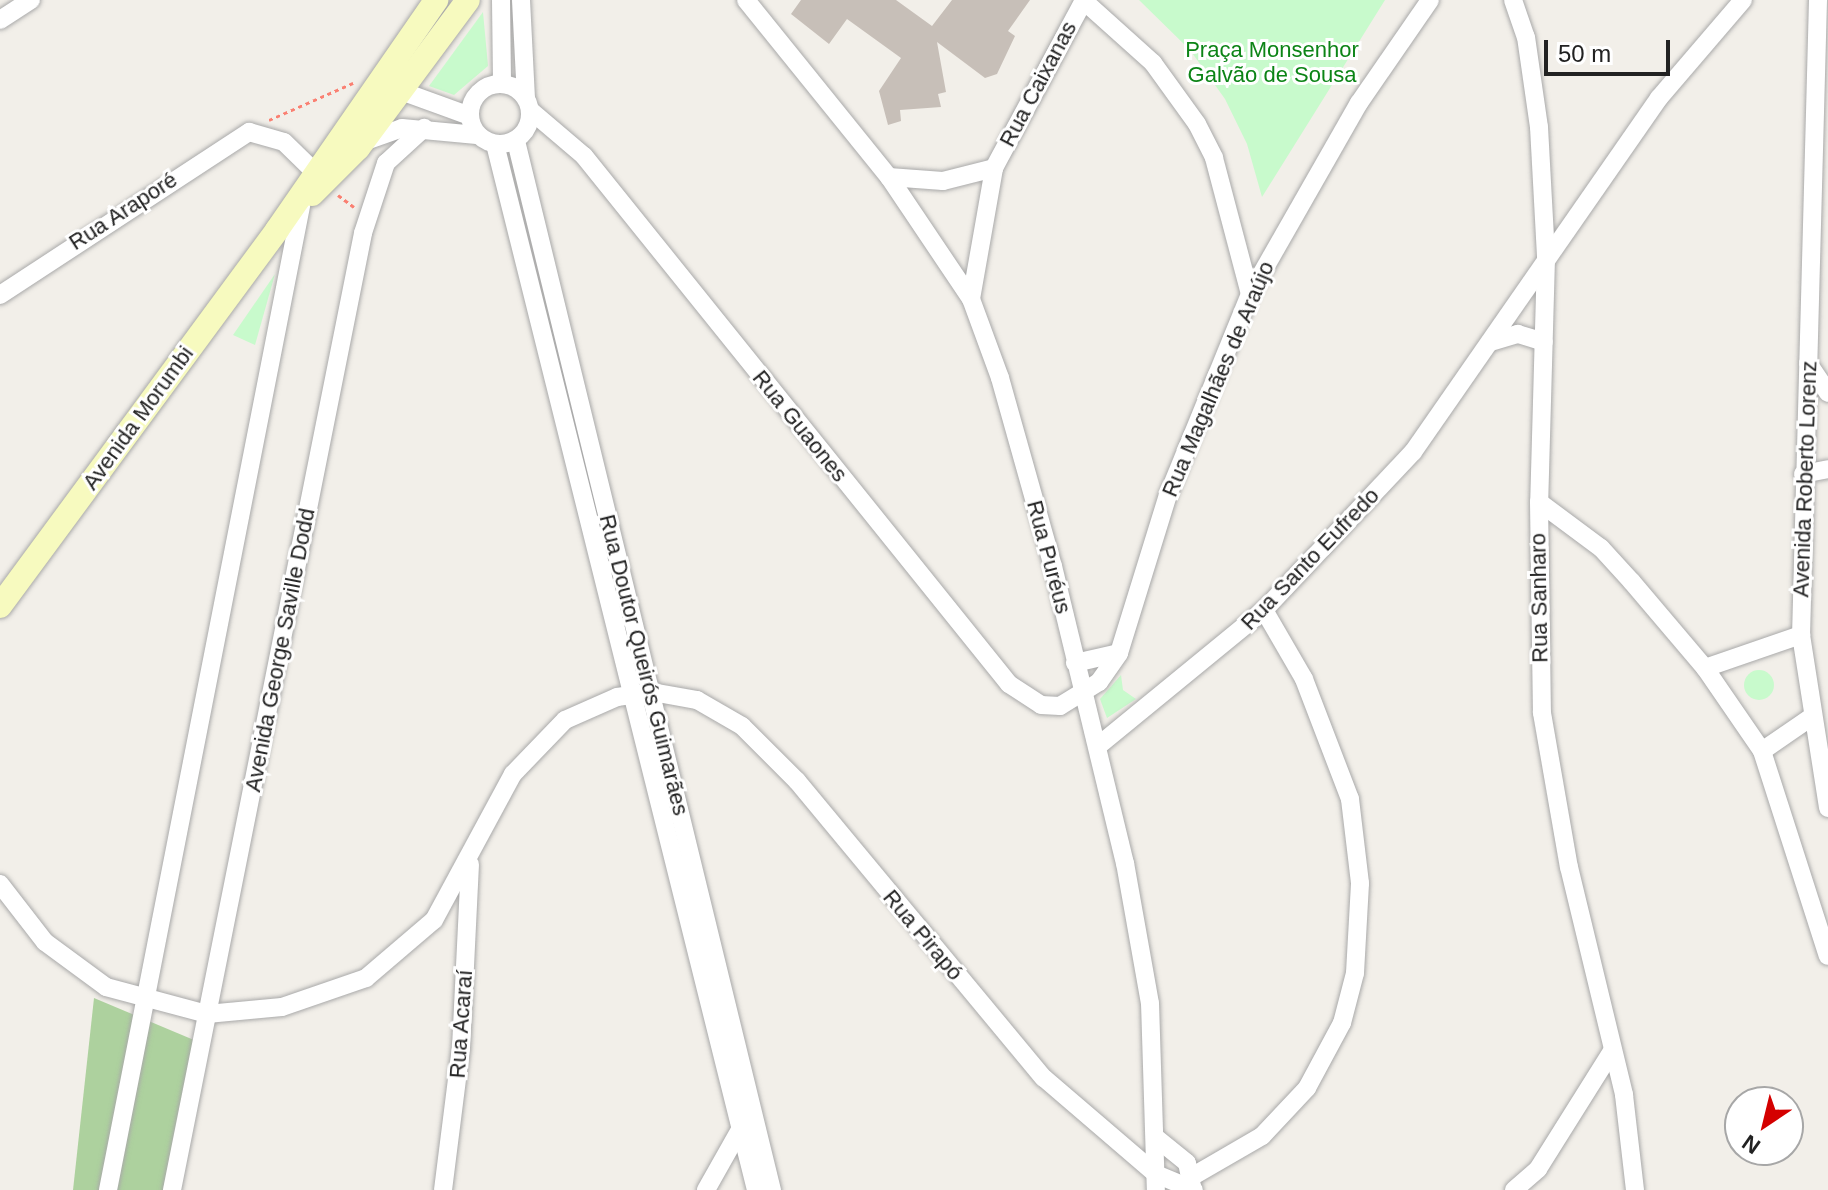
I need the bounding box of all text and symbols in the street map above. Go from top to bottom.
street label: Rua Caixanas [994,17,1082,151]
scale bar [1548,24,1674,74]
park label: Praça Monsenhor Galvão de Sousa [1185,36,1359,88]
text: 50 m [1558,40,1611,67]
street label: Rua Araporé [64,166,182,256]
street label: Rua Magalhães de Araújo [1156,257,1280,501]
street label: Avenida Morumbi [77,341,199,495]
street label: Avenida Roberto Lorenz [1788,360,1822,598]
street label: Rua Guaones [747,365,853,487]
street label: Rua Santo Eufredo [1236,483,1384,635]
street label: Rua Puréus [1021,497,1077,617]
street label: Avenida George Saville Dodd [240,506,320,794]
street label: Rua Doutor Queirós Guimarães [594,512,694,818]
street label: Rua Sanharo [1525,533,1553,663]
street label: Rua Pirapó [878,884,968,986]
street label: Rua Acaraí [444,968,478,1080]
north arrow [1724,1086,1804,1166]
text: N [1737,1130,1765,1159]

